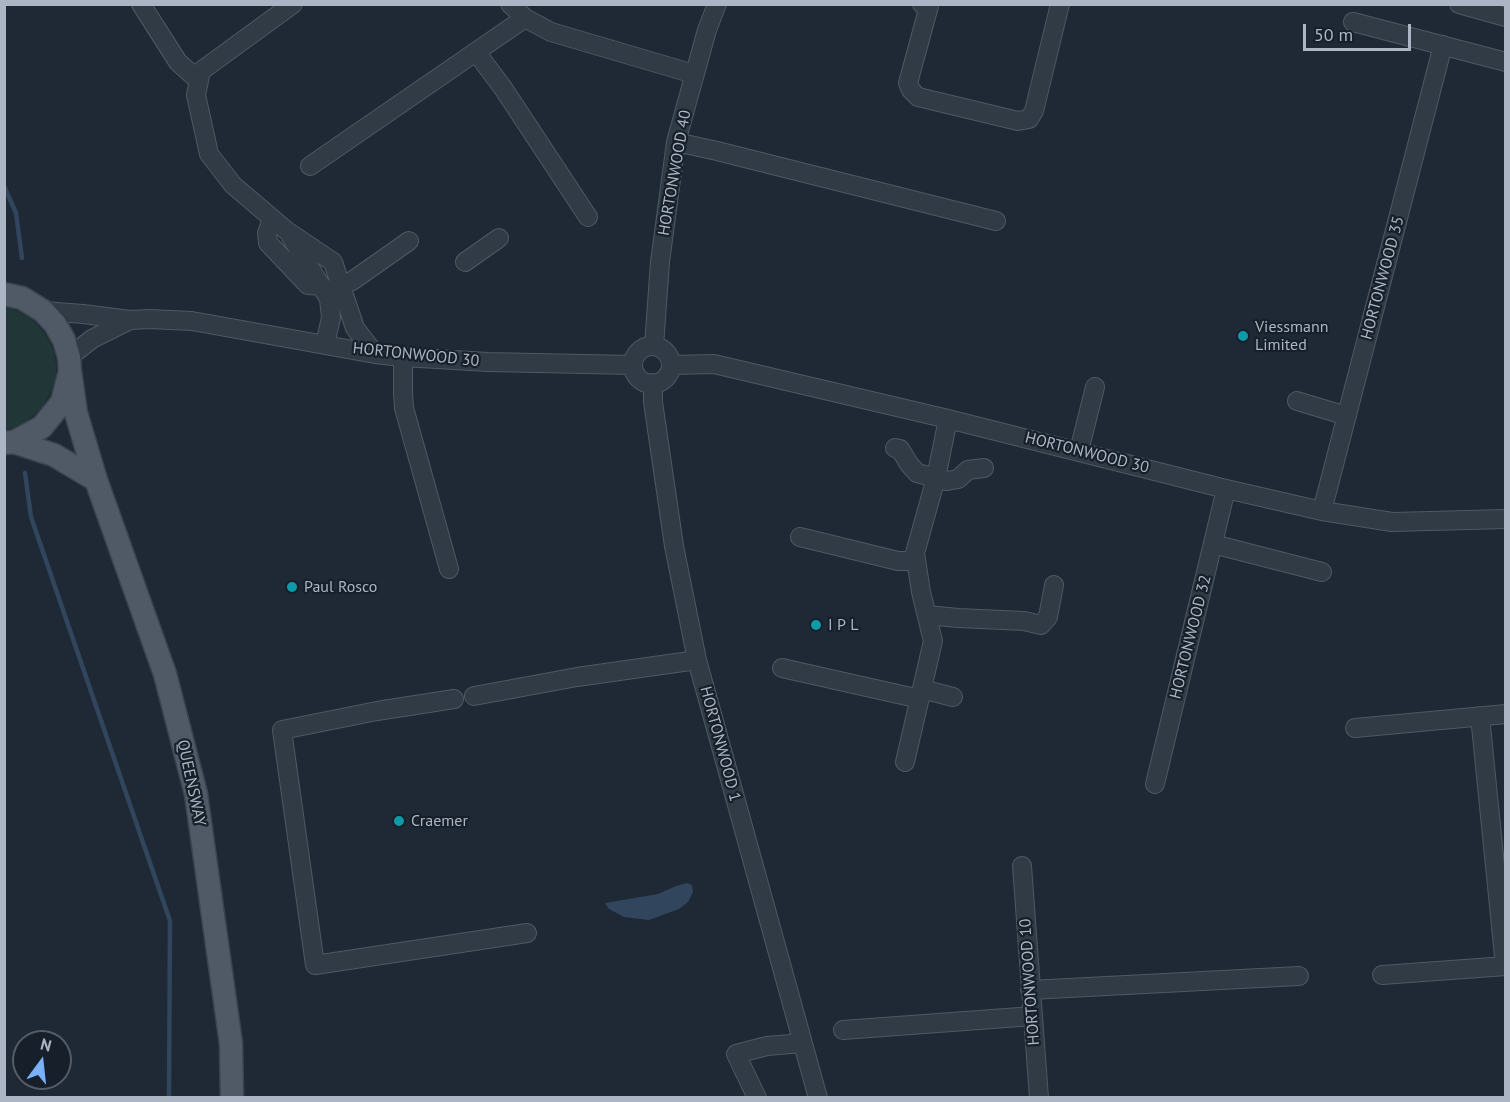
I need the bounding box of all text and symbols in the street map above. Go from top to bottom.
scale bar [1306,12,1414,50]
text: 50 m [1314,23,1353,46]
street label: HORTONWOOD 40 [655,109,695,237]
street label: HORTONWOOD 35 [1357,214,1409,342]
place label: Viessmann Limited [1255,317,1328,355]
marker: Viessmann Limited [1236,329,1250,343]
street label: HORTONWOOD 30 [352,339,480,371]
street label: HORTONWOOD 30 [1023,428,1151,478]
street label: HORTONWOOD 32 [1166,573,1216,701]
place label: Paul Rosco [304,577,377,597]
marker: Paul Rosco [285,580,299,594]
place label: I P L [828,615,858,635]
marker: I P L [809,618,823,632]
street label: HORTONWOOD 1 [695,684,745,804]
street label: QUEENSWAY [172,738,210,828]
place label: Craemer [411,811,468,831]
marker: Craemer [392,814,406,828]
street label: HORTONWOOD 10 [1016,918,1044,1046]
north arrow [12,1030,72,1090]
text: N [38,1034,54,1056]

